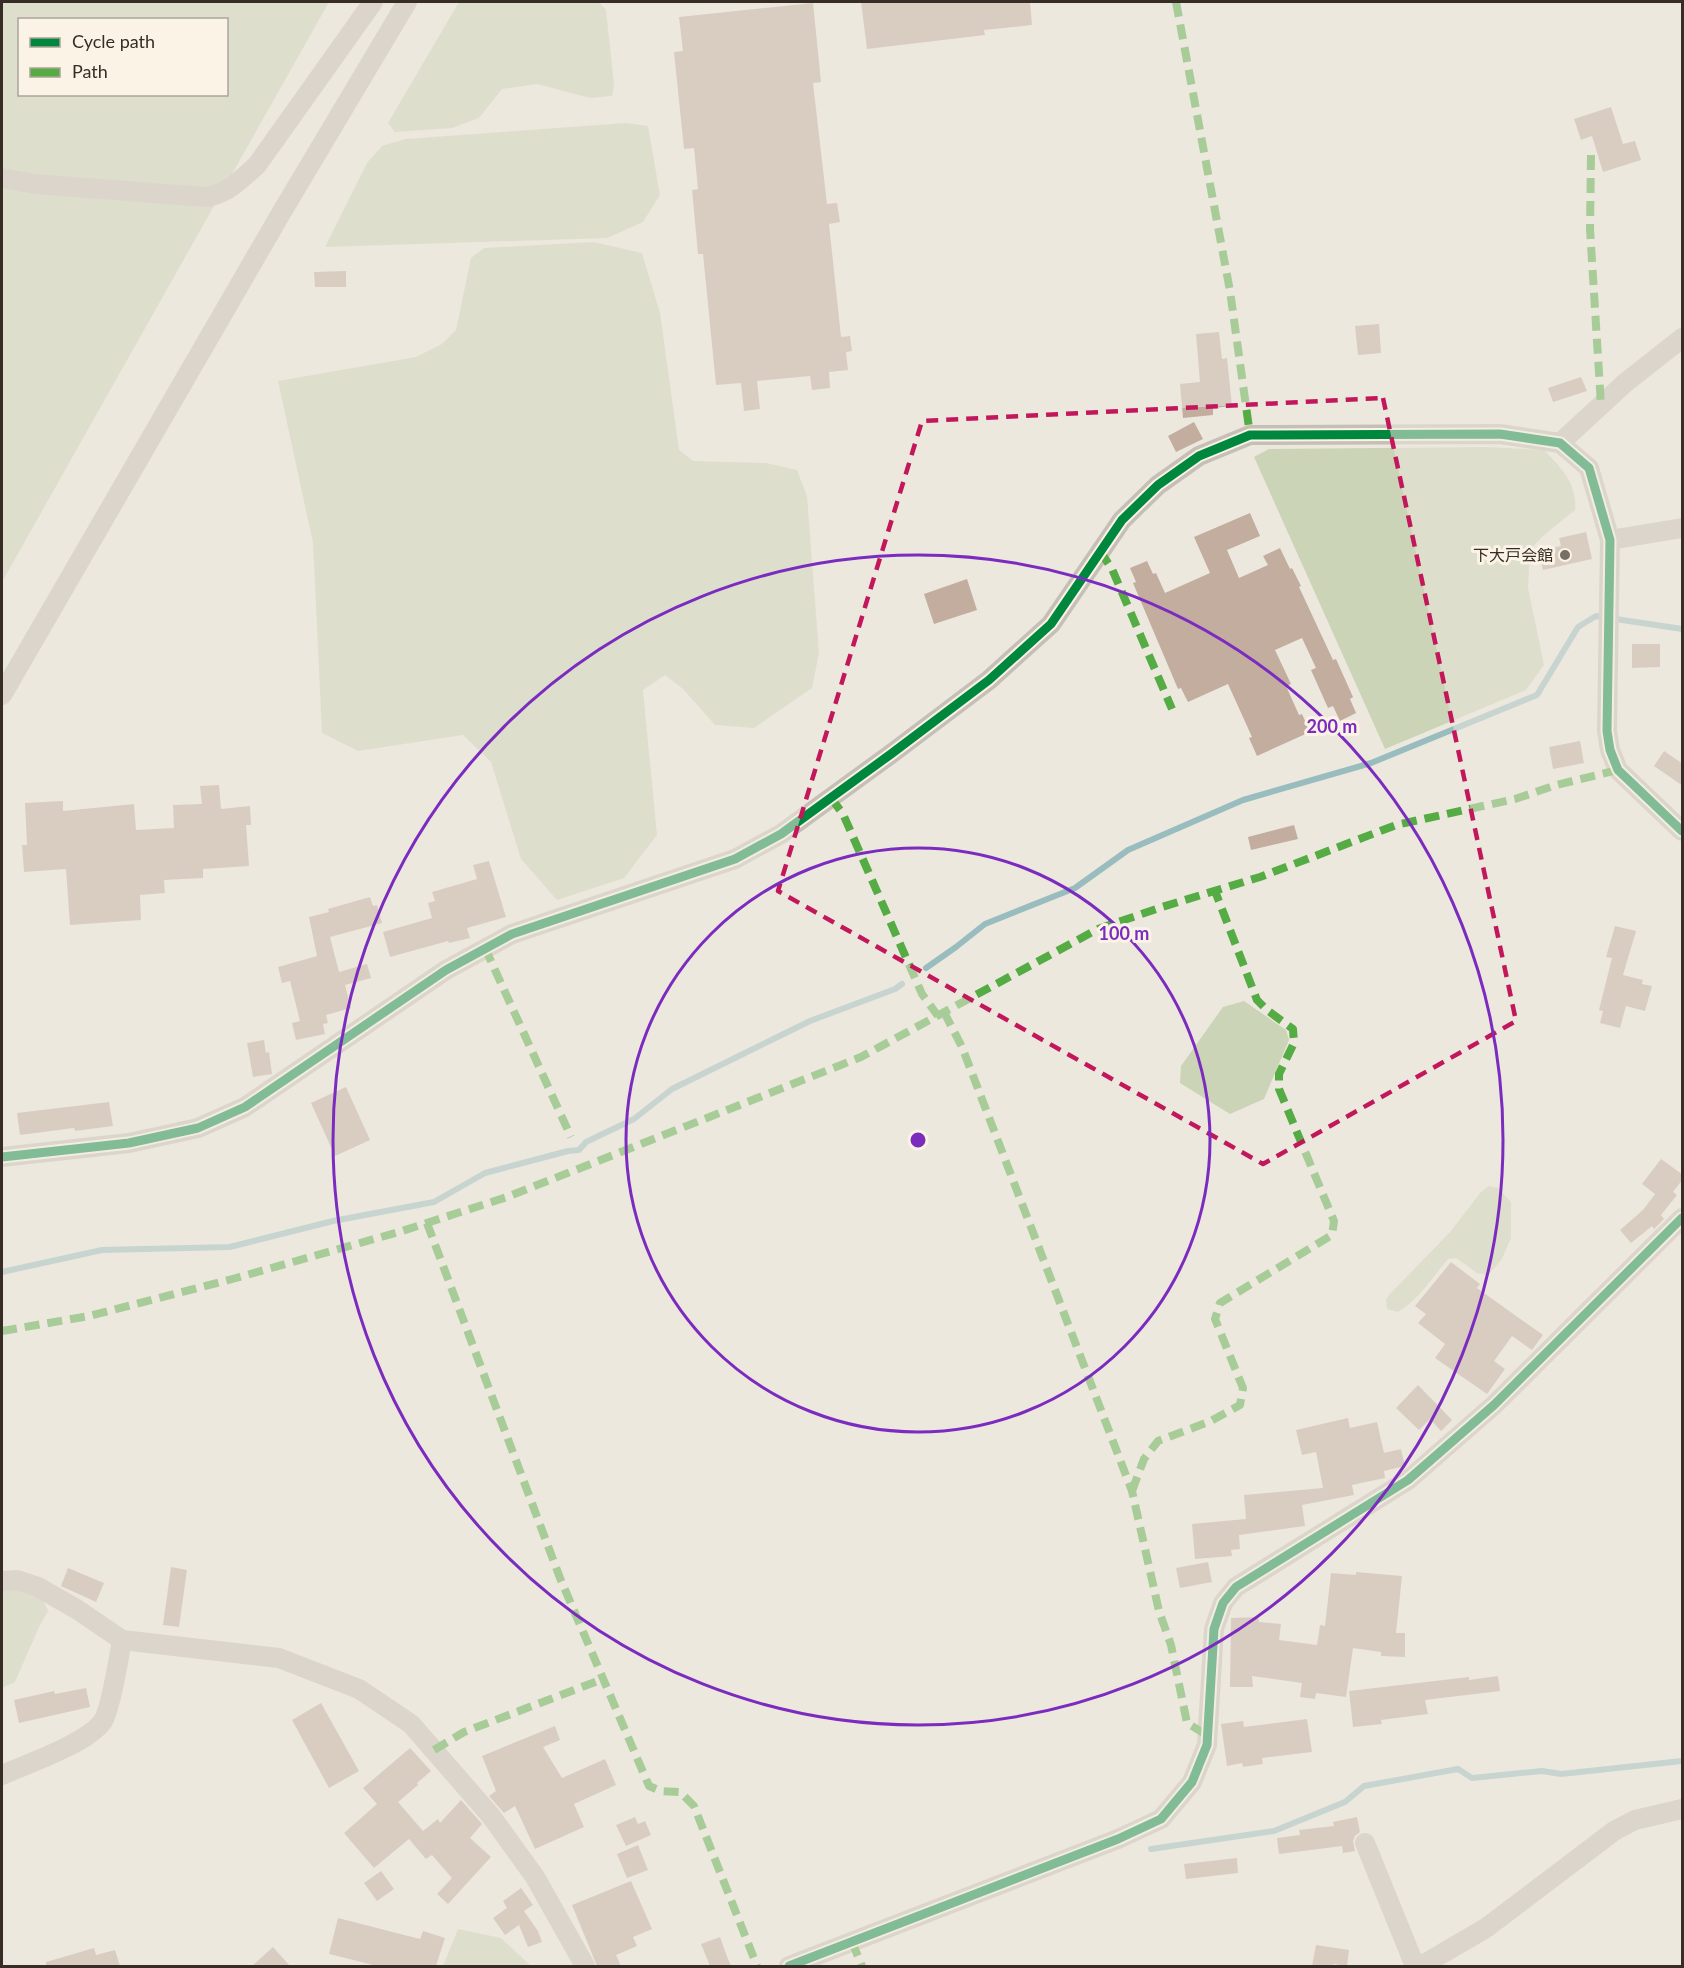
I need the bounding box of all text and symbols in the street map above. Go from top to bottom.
legend [18,18,228,96]
text: Cycle path [72,30,155,52]
text: Path [72,60,108,82]
place label: 下大戸会館 [1473,545,1553,564]
marker: 下大戸会館 [1558,548,1572,562]
text: 200 m [1307,715,1357,737]
text: 100 m [1099,922,1149,944]
centre of rings [908,1130,928,1150]

